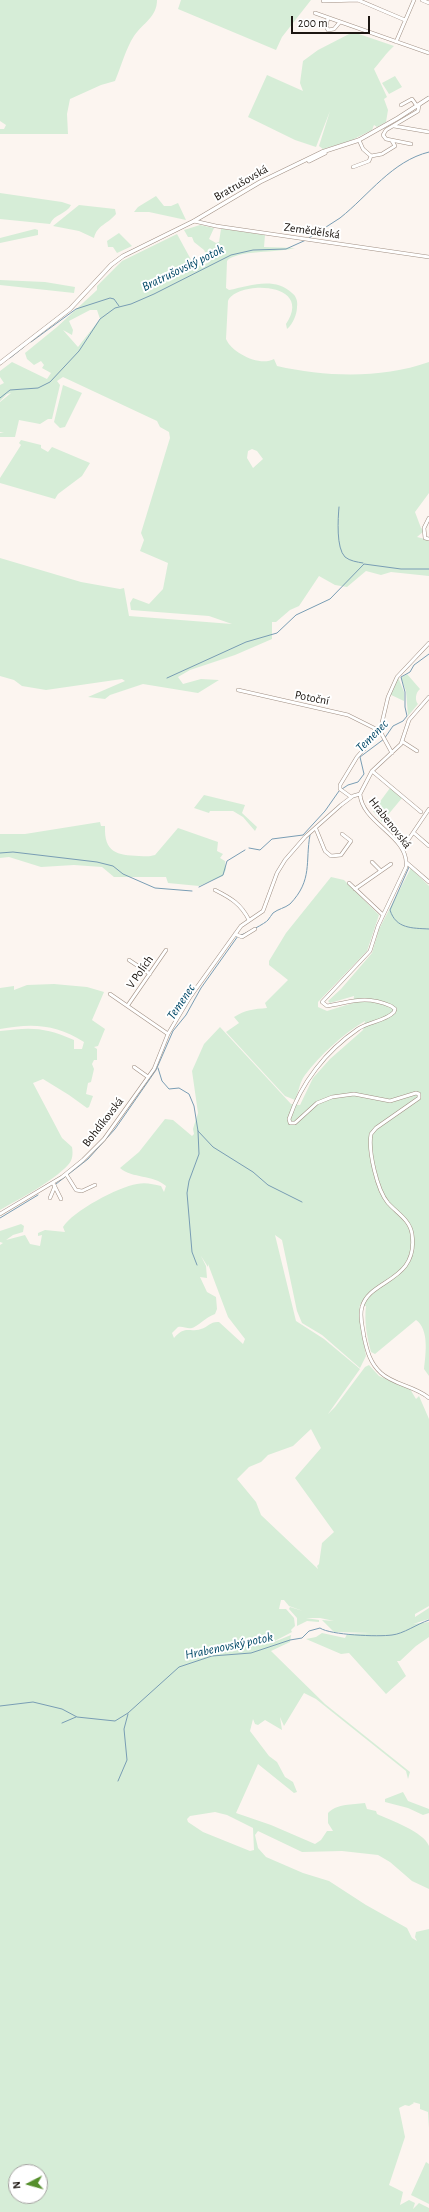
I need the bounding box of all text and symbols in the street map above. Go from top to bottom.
scale bar [293,8,372,34]
text: 200 m [298,17,328,29]
street label: Bratrušovská [211,162,271,204]
street label: Zemědělská [283,220,341,242]
water label: Bratrušovský potok [139,241,227,295]
street label: Potoční [294,688,330,708]
water label: Temenec [352,716,392,756]
street label: Hrabenovská [365,794,415,852]
street label: V Polích [123,953,157,991]
water label: Temenec [163,981,199,1023]
street label: Bohdíkovská [79,1094,127,1150]
water label: Hrabenovský potok [184,1629,274,1663]
north arrow [8,2164,48,2204]
text: N [11,2181,22,2190]

